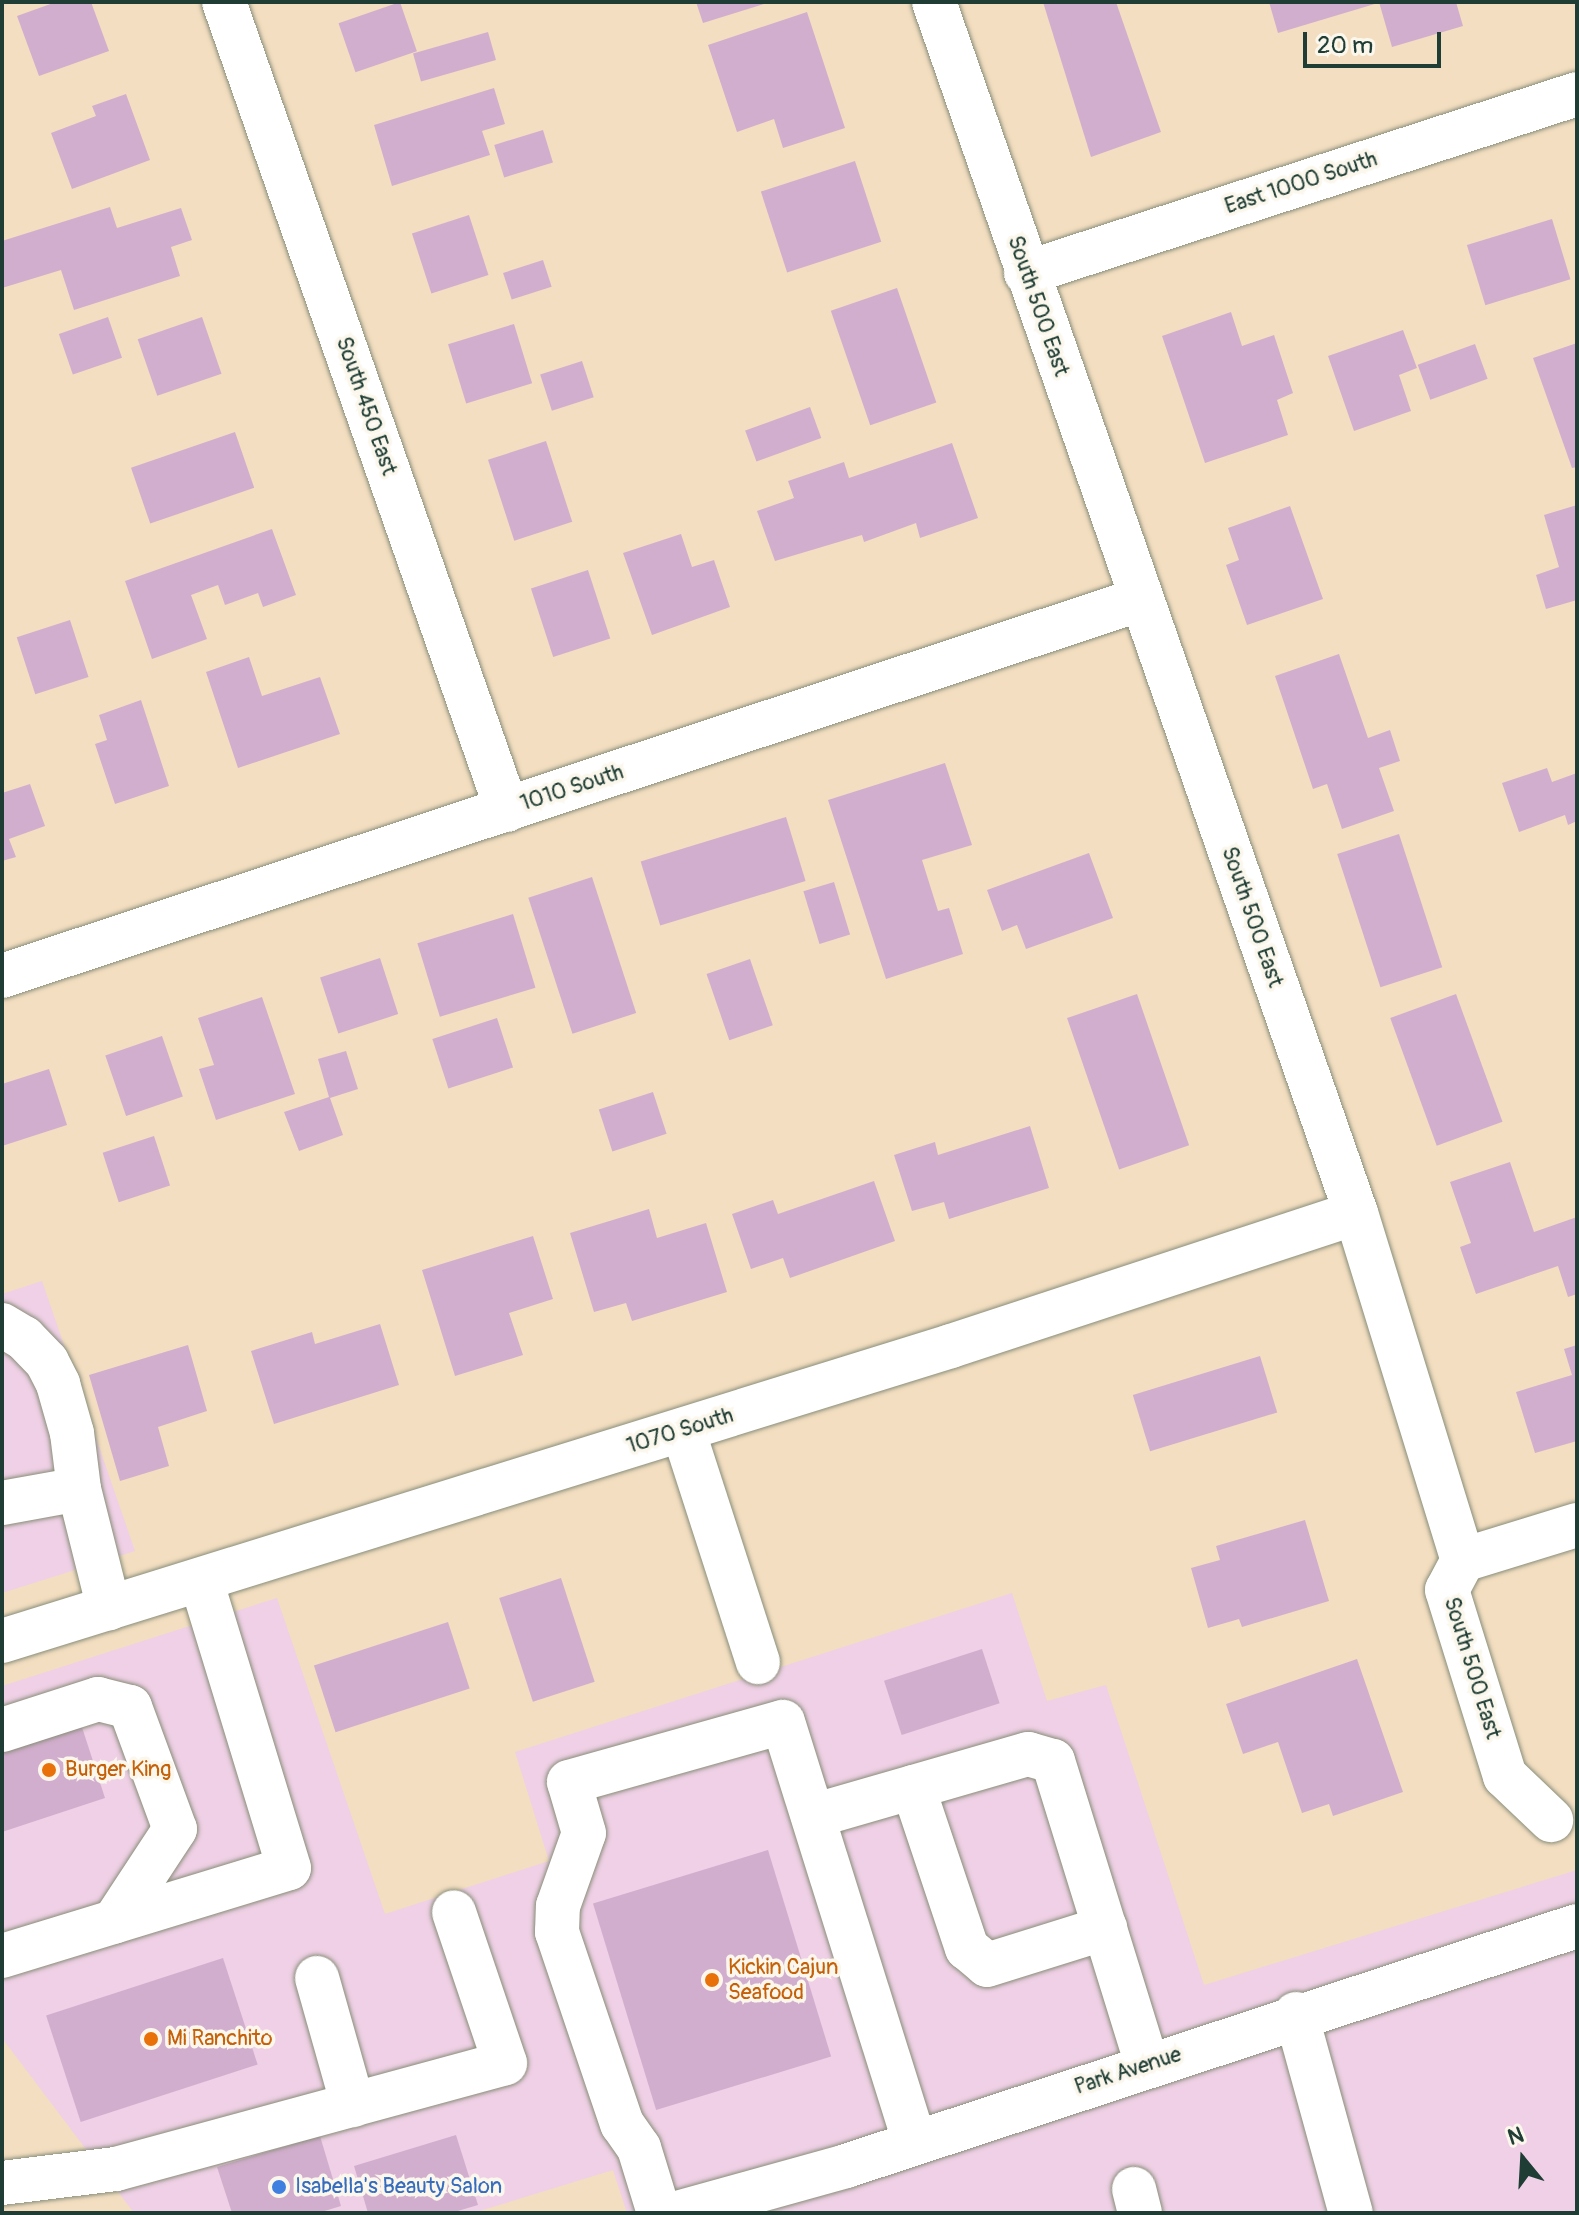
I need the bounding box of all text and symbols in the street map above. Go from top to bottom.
scale bar [1307,16,1445,66]
text: 20 m [1317,31,1373,60]
street label: East 1000 South [1222,146,1380,220]
street label: South 500 East [1002,232,1074,380]
street label: South 450 East [330,333,402,479]
street label: 1010 South [517,759,627,817]
street label: South 500 East [1216,843,1288,991]
street label: 1070 South [624,1402,736,1460]
street label: South 500 East [1438,1594,1506,1742]
place label: Burger King [65,1757,171,1783]
marker: Burger King [40,1761,58,1779]
place label: Kickin Cajun Seafood [728,1954,838,2006]
marker: Kickin Cajun Seafood [703,1971,721,1989]
place label: Mi Ranchito [167,2026,273,2052]
marker: Mi Ranchito [142,2030,160,2048]
street label: Park Avenue [1071,2041,1185,2101]
north arrow [1483,2119,1563,2199]
text: N [1504,2121,1527,2152]
place label: Isabella's Beauty Salon [295,2174,502,2200]
marker: Isabella's Beauty Salon [270,2178,288,2196]

